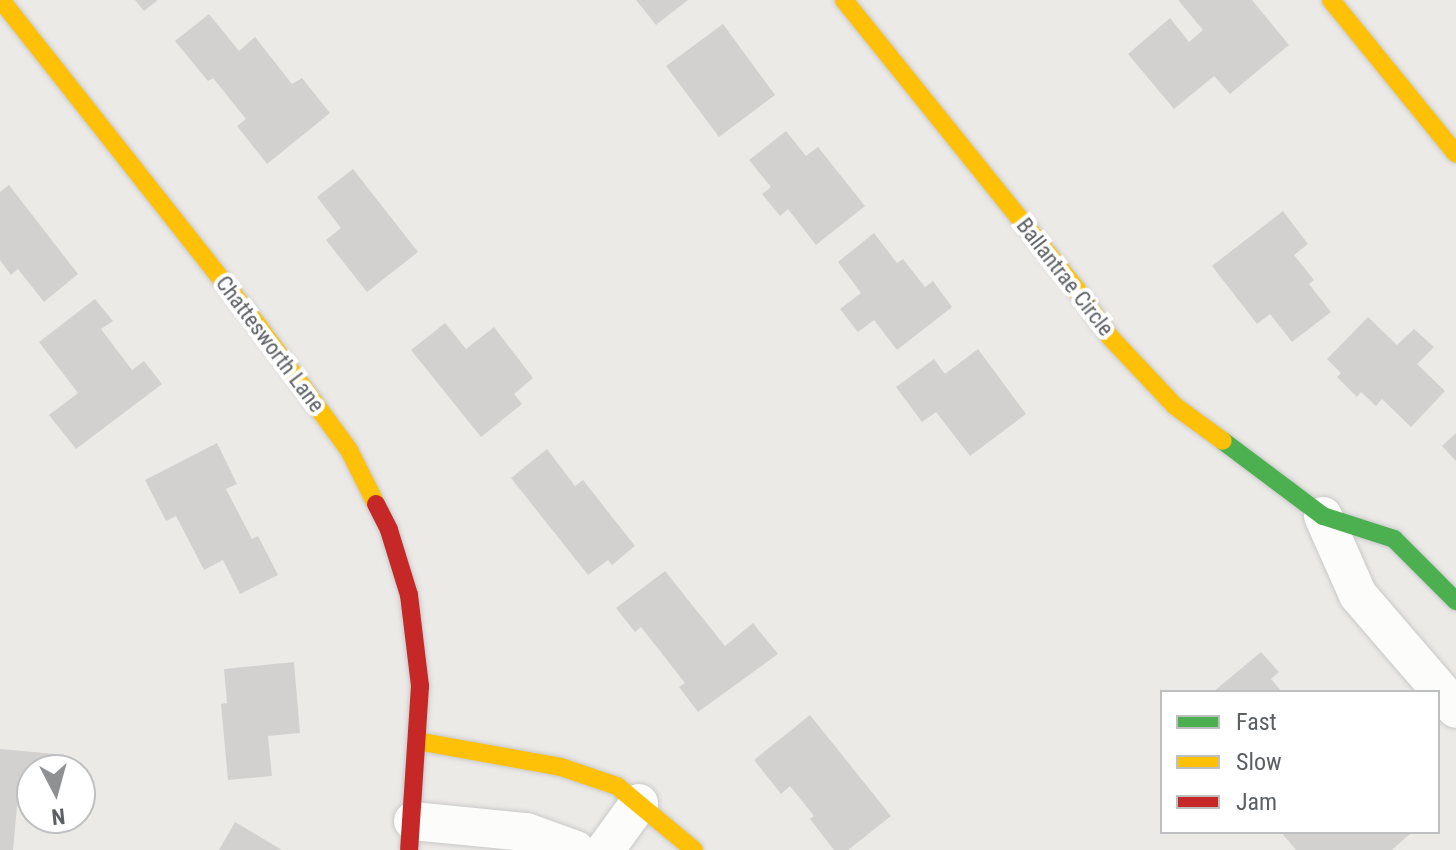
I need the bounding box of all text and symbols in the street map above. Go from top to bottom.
street label: Ballantrae Circle [1011,213,1119,341]
street label: Chattesworth Lane [210,271,330,417]
legend [1160,690,1440,834]
text: Fast [1236,708,1277,736]
text: Slow [1236,748,1282,776]
north arrow [16,754,96,834]
text: Jam [1236,788,1277,816]
text: N [50,803,66,830]

